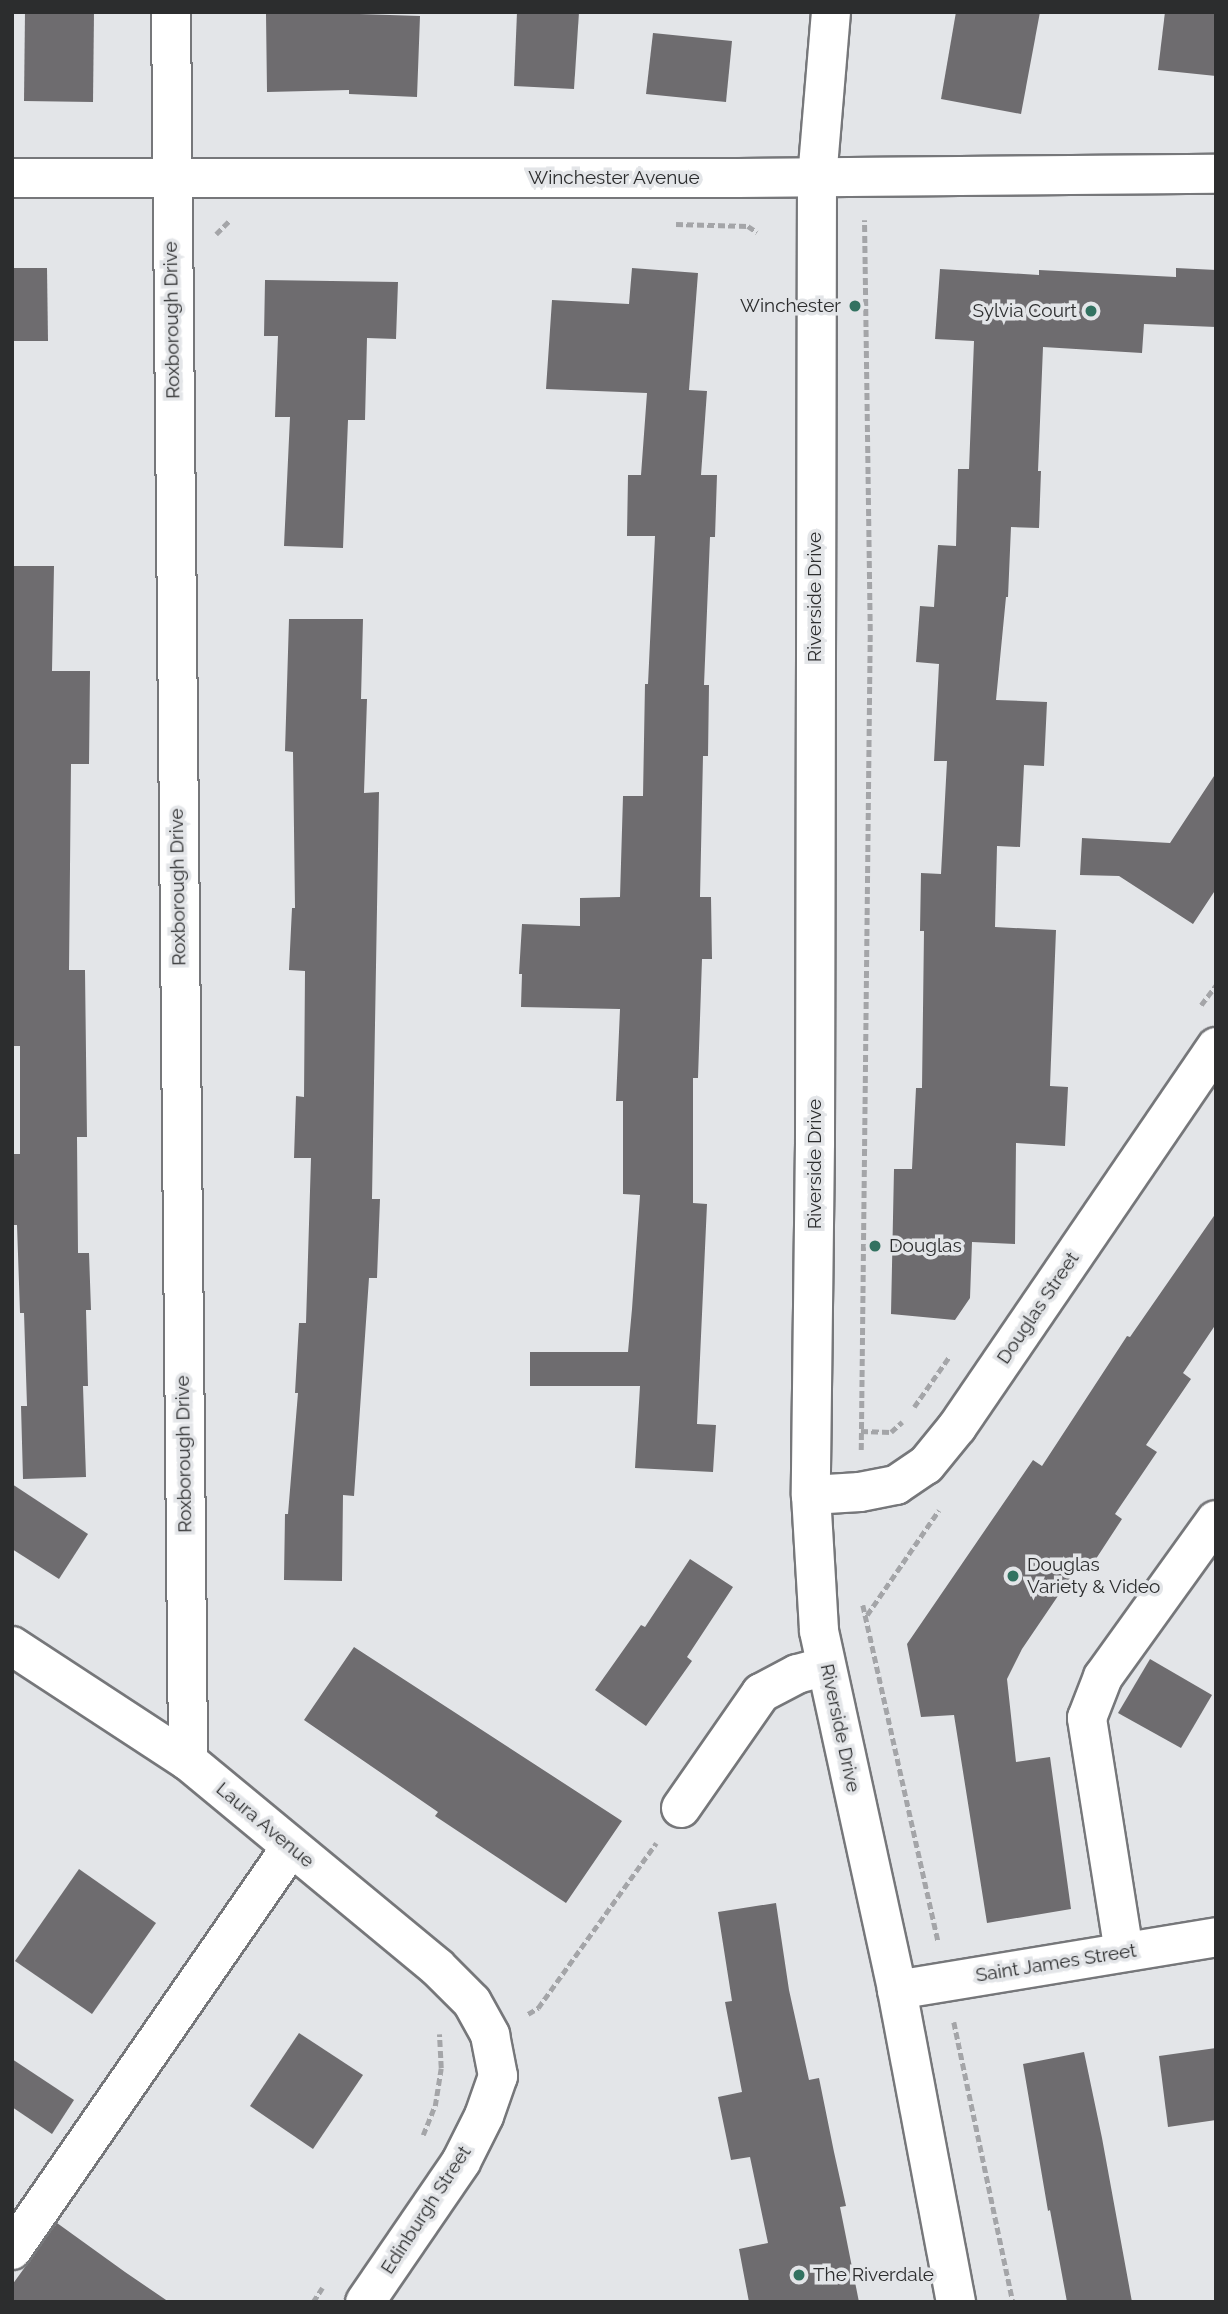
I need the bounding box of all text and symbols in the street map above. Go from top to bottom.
street label: Winchester Avenue [528,167,700,189]
street label: Roxborough Drive [159,241,185,399]
place label: Winchester [740,295,841,317]
marker: Winchester [847,298,863,314]
place label: Sylvia Court [973,300,1077,322]
marker: Sylvia Court [1083,303,1099,319]
street label: Riverside Drive [804,532,826,662]
street label: Roxborough Drive [165,808,191,966]
street label: Riverside Drive [804,1099,826,1229]
place label: Douglas [889,1235,962,1257]
marker: Douglas [867,1238,883,1254]
street label: Douglas Street [992,1248,1084,1368]
street label: Roxborough Drive [171,1375,197,1533]
place label: Douglas Variety & Video [1027,1554,1161,1598]
marker: Douglas Variety & Video [1005,1568,1021,1584]
street label: Riverside Drive [815,1662,865,1794]
street label: Laura Avenue [211,1777,319,1873]
street label: Saint James Street [974,1939,1138,1987]
street label: Edinburgh Street [376,2142,476,2278]
place label: The Riverdale [813,2264,934,2286]
marker: The Riverdale [791,2267,807,2283]

